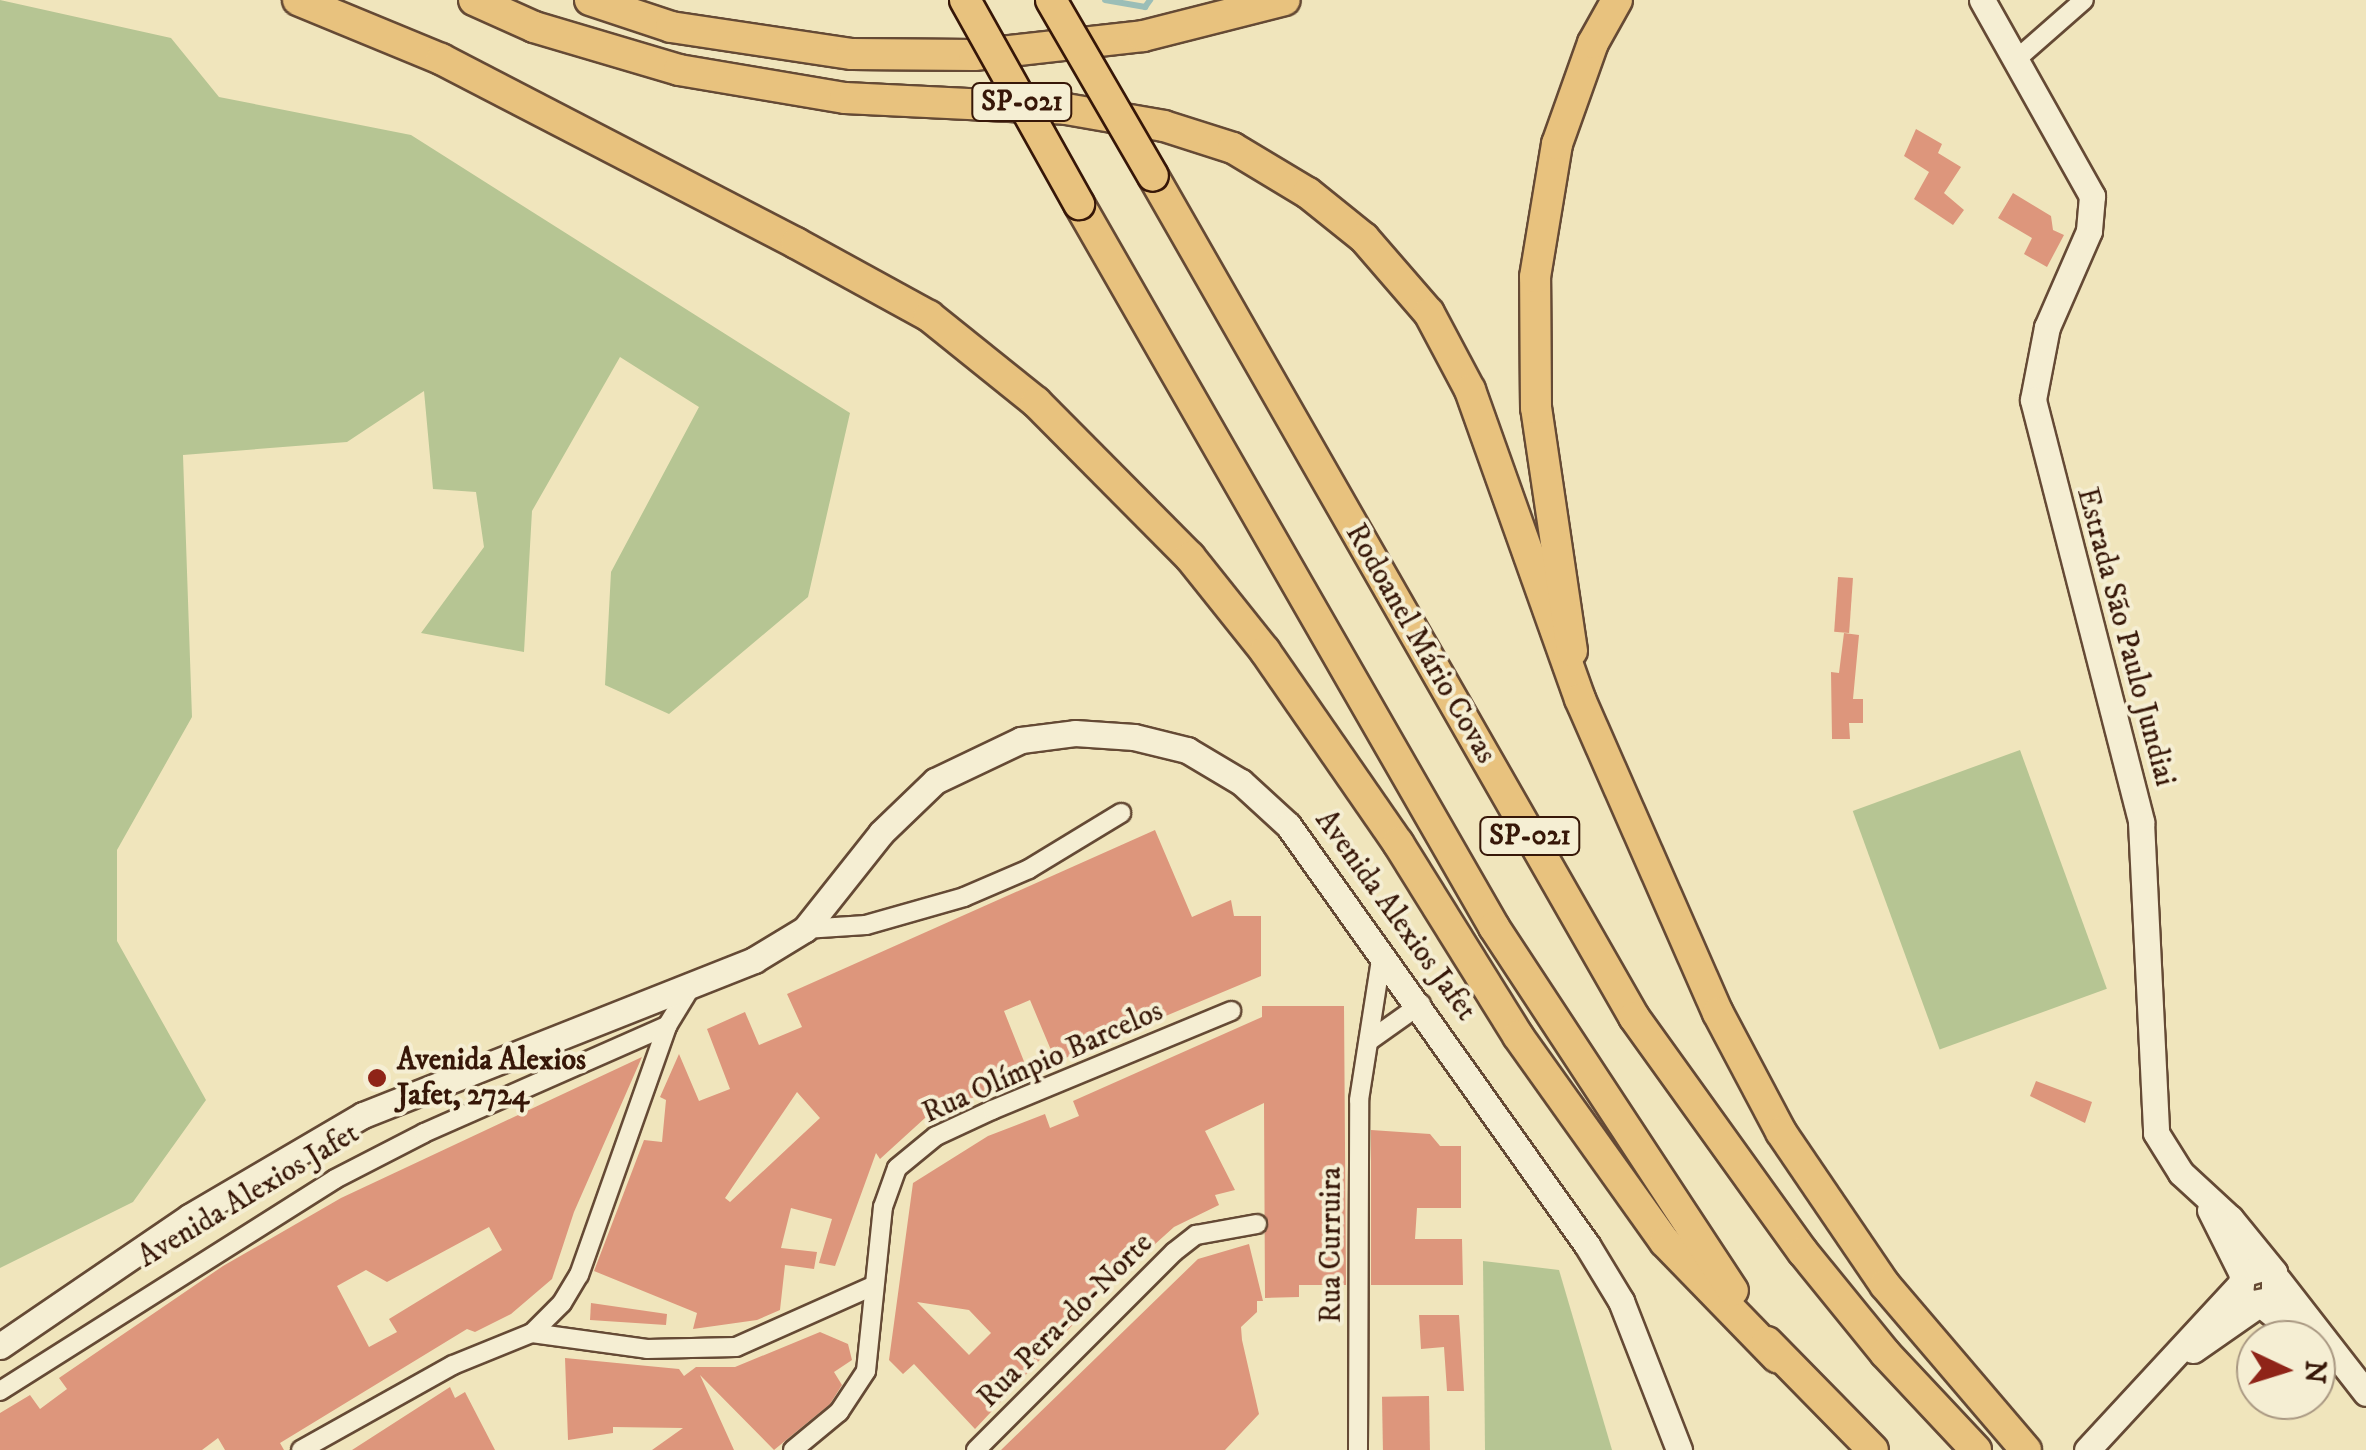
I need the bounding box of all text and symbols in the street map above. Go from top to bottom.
road number: SP-021 [970,79,1074,125]
street label: Estrada São Paulo Jundiai [2068,484,2182,790]
street label: Rodoanel Mário Covas [1337,518,1503,770]
street label: Avenida Alexios Jafet [1307,804,1483,1028]
road number: SP-021 [1478,813,1582,859]
street label: Rua Olímpio Barcelos [917,994,1169,1132]
place label: Avenida Alexios Jafet, 2724 [397,1043,586,1114]
marker: Avenida Alexios Jafet, 2724 [366,1067,388,1089]
street label: Avenida Alexios Jafet [132,1116,366,1276]
street label: Rua Curruira [1314,1167,1350,1323]
street label: Rua Pera-do-Norte [971,1226,1161,1416]
north arrow [2236,1320,2336,1420]
text: N [2296,1359,2333,1385]

